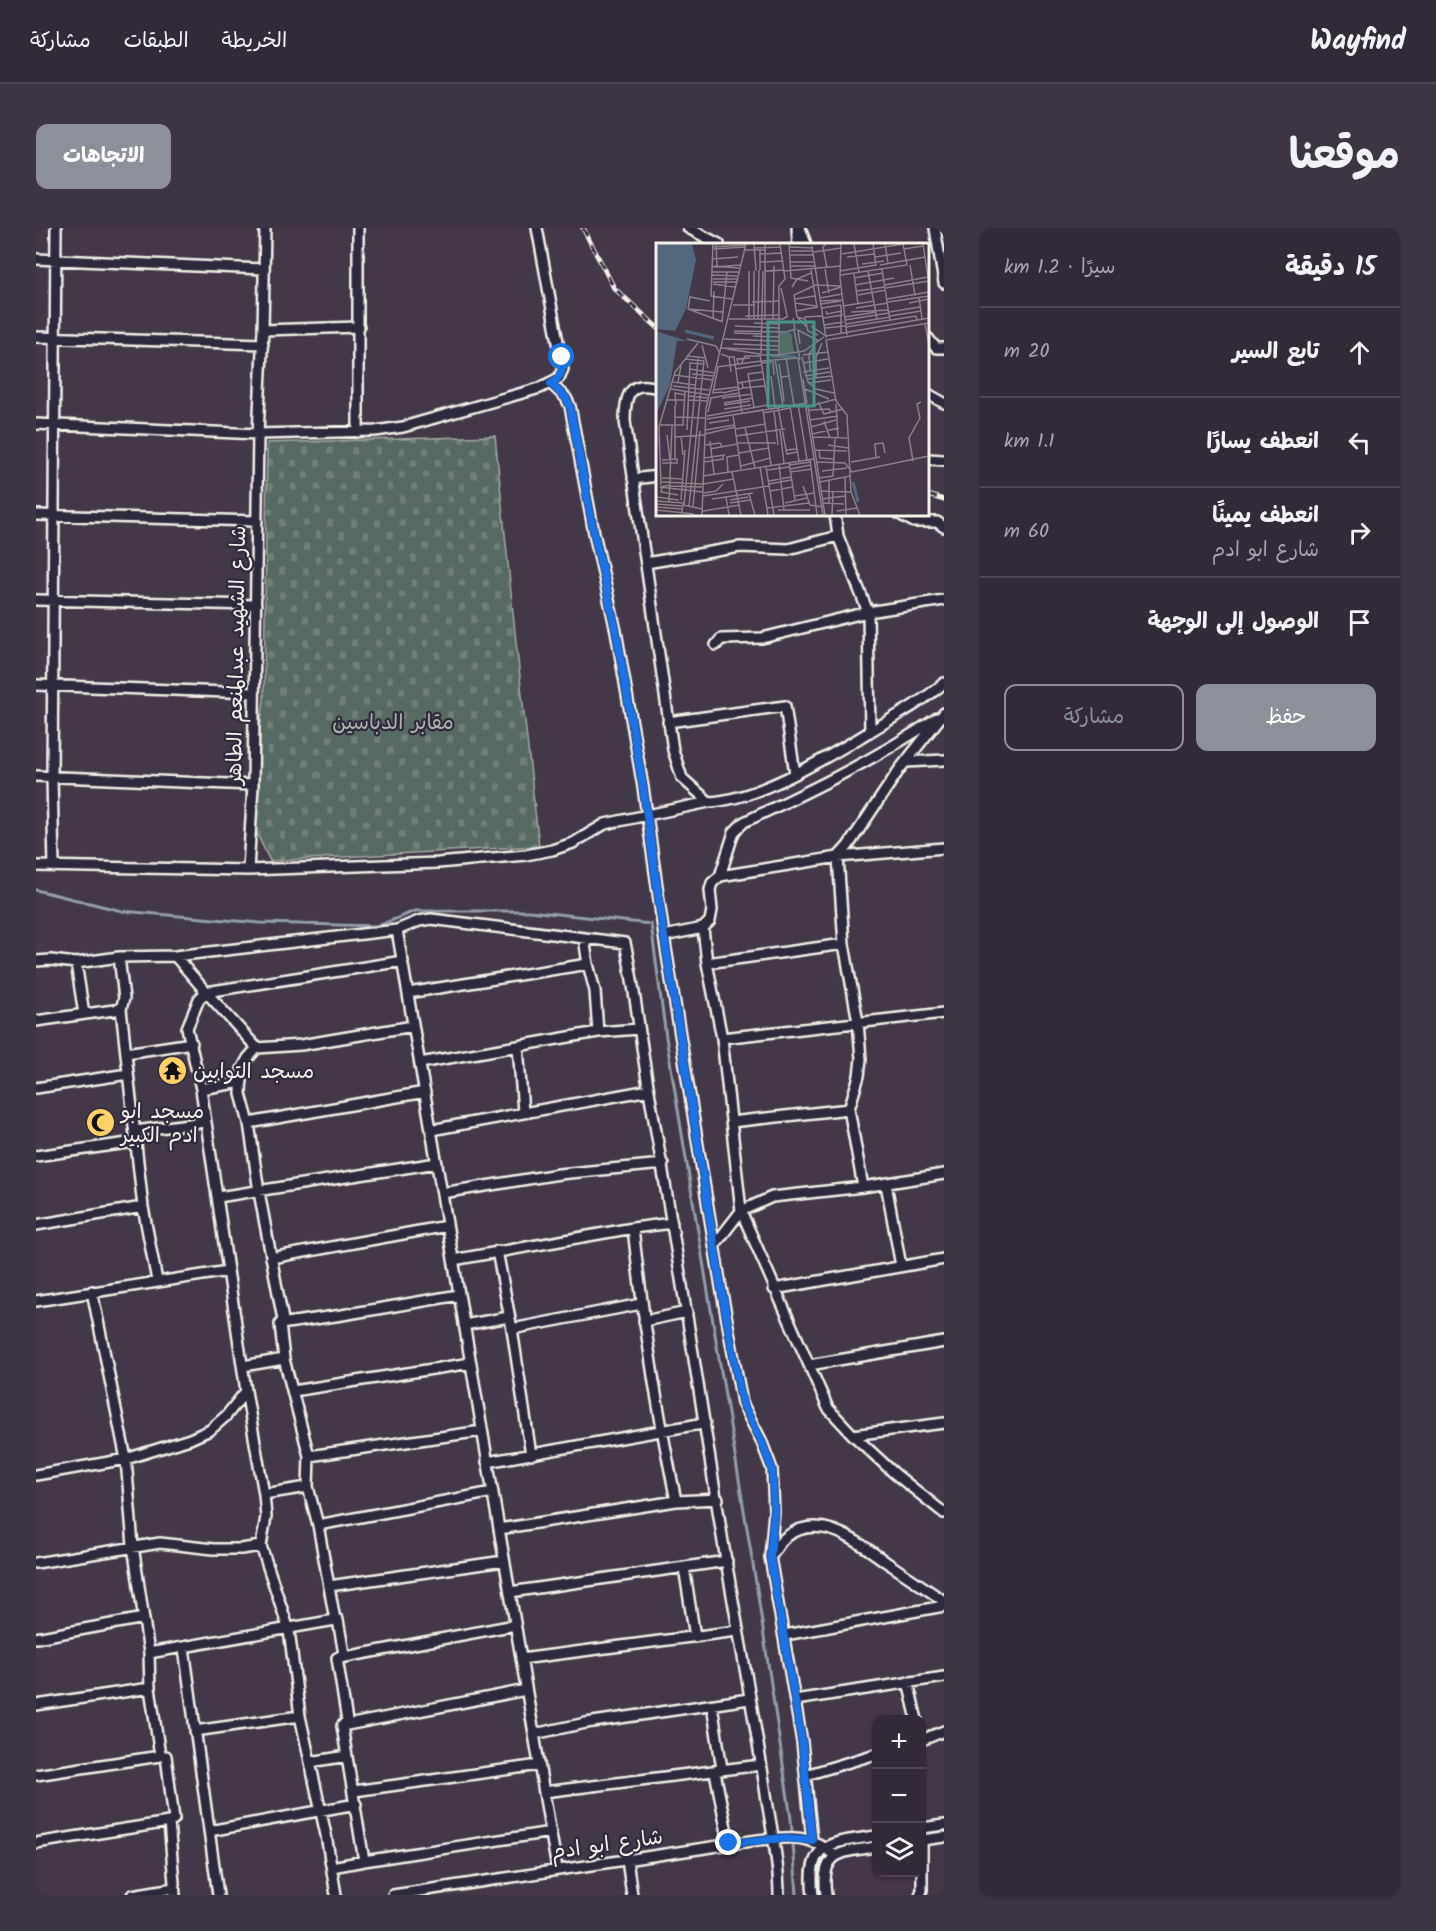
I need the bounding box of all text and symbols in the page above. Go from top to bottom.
text: Wayfind [1310,19,1406,64]
text: مشاركة [30,25,91,58]
text: الطبقات [124,25,189,58]
text: الخريطة [222,25,287,58]
text: موقعنا [1289,123,1400,190]
button: الاتجاهات [36,124,171,189]
inset map [656,243,929,516]
text: 15 دقيقة [1285,247,1376,289]
text: سيرًا · 1.2 km [1004,252,1116,284]
text: تابع السير [1232,335,1319,370]
text: 20 m [1004,336,1050,368]
icon: ahead [1343,336,1376,369]
route start [548,343,574,369]
text: انعطف يسارًا [1207,425,1319,460]
text: 1.1 km [1004,426,1055,458]
icon: left [1343,426,1376,459]
text: انعطف يمينًا [1212,499,1319,534]
text: 60 m [1004,516,1049,548]
icon: right [1343,516,1376,549]
street label: شارع الشهيد عبدالمنعم الطاهر [219,525,256,787]
text: شارع ابو ادم [1212,535,1319,567]
text: الوصول إلى الوجهة [1147,605,1319,640]
icon: arrive [1343,606,1376,639]
button: مشاركة [1004,684,1184,751]
button: حفظ [1196,684,1376,751]
park label: مقابر الدباسين [332,707,454,740]
temple icon: مسجد التوابين [156,1055,188,1087]
place label: مسجد التوابين [193,1056,314,1089]
place label: مسجد ابو ادم الكبير [119,1096,204,1153]
mosque icon: مسجد ابو ادم الكبير [84,1107,116,1139]
map controls [872,1715,926,1877]
button: + [872,1715,926,1769]
button: − [872,1769,926,1823]
street label: شارع ابو ادم [549,1821,665,1870]
button: layers [872,1823,926,1877]
route end [715,1829,741,1855]

